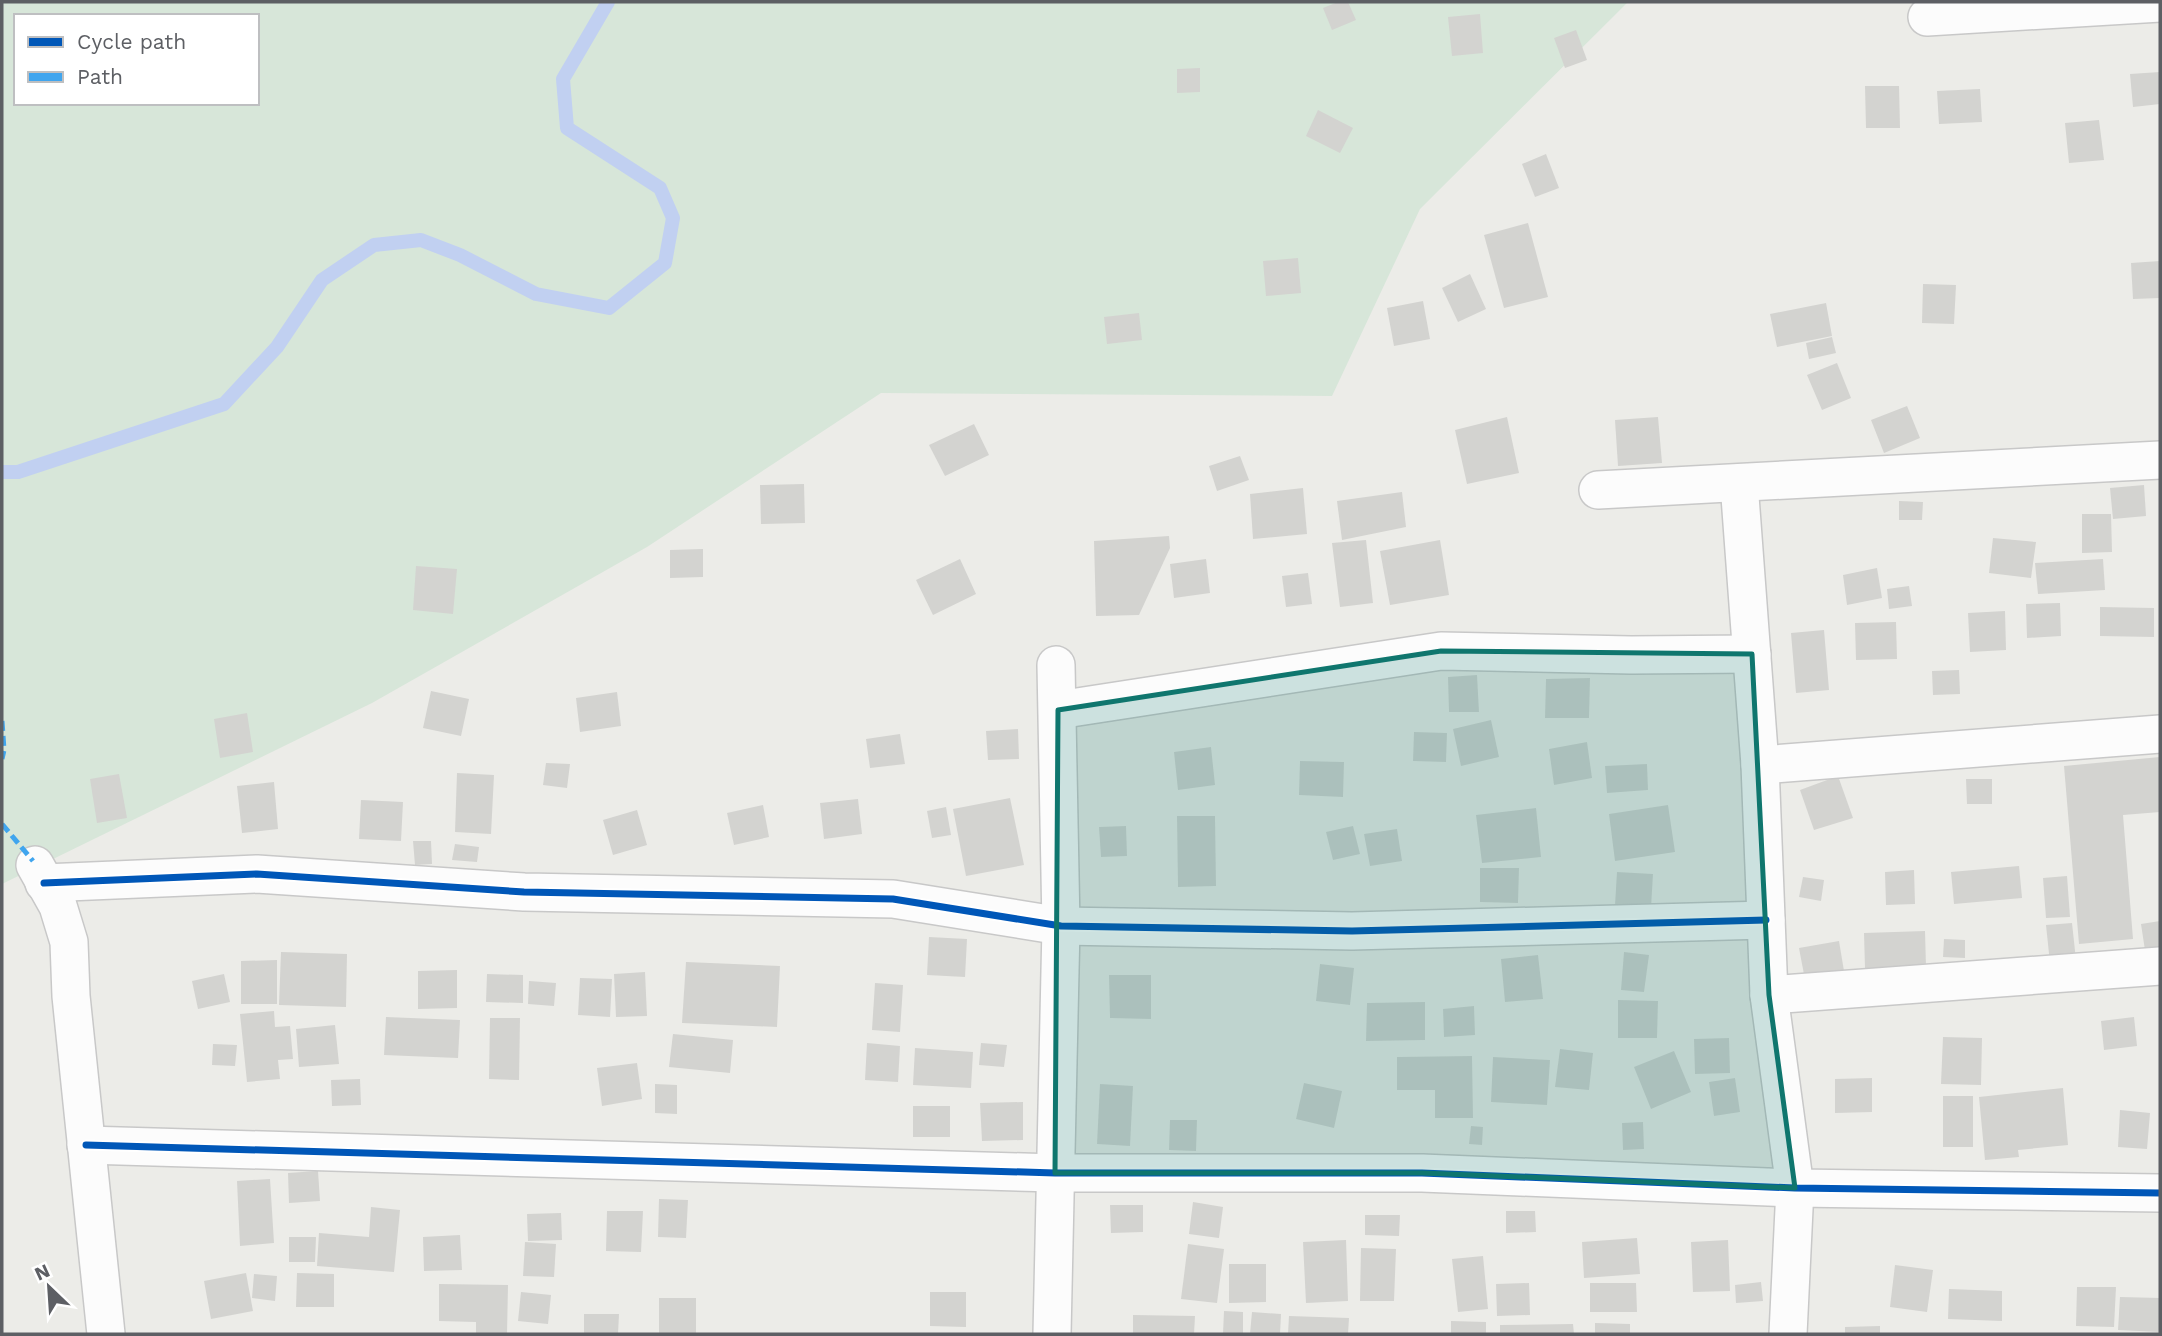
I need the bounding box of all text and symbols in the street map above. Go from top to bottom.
legend [14,14,259,105]
text: Cycle path [77,29,186,54]
text: Path [77,64,123,89]
north arrow [14,1252,84,1322]
text: N [31,1259,53,1285]

